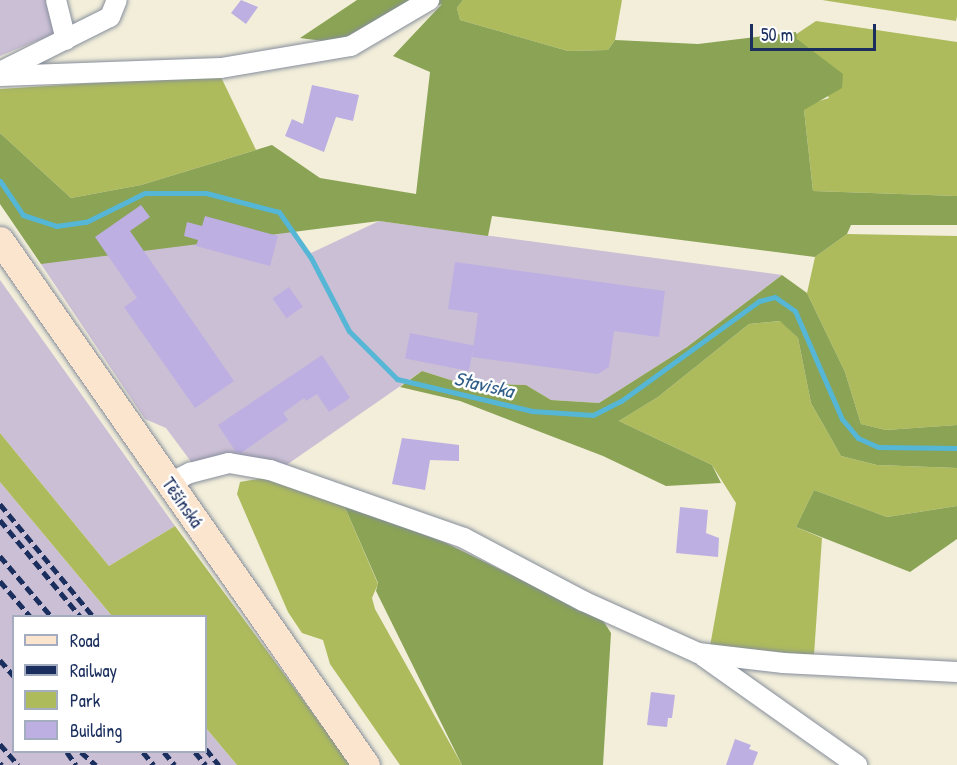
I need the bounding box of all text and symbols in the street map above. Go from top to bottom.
scale bar [753,12,879,50]
text: 50 m [761,22,793,47]
water label: Staviska [452,366,516,402]
street label: Těšínská [157,474,207,532]
legend [12,615,207,753]
text: Road [70,628,100,653]
text: Railway [70,658,117,683]
text: Park [70,688,100,713]
text: Building [70,718,122,743]

